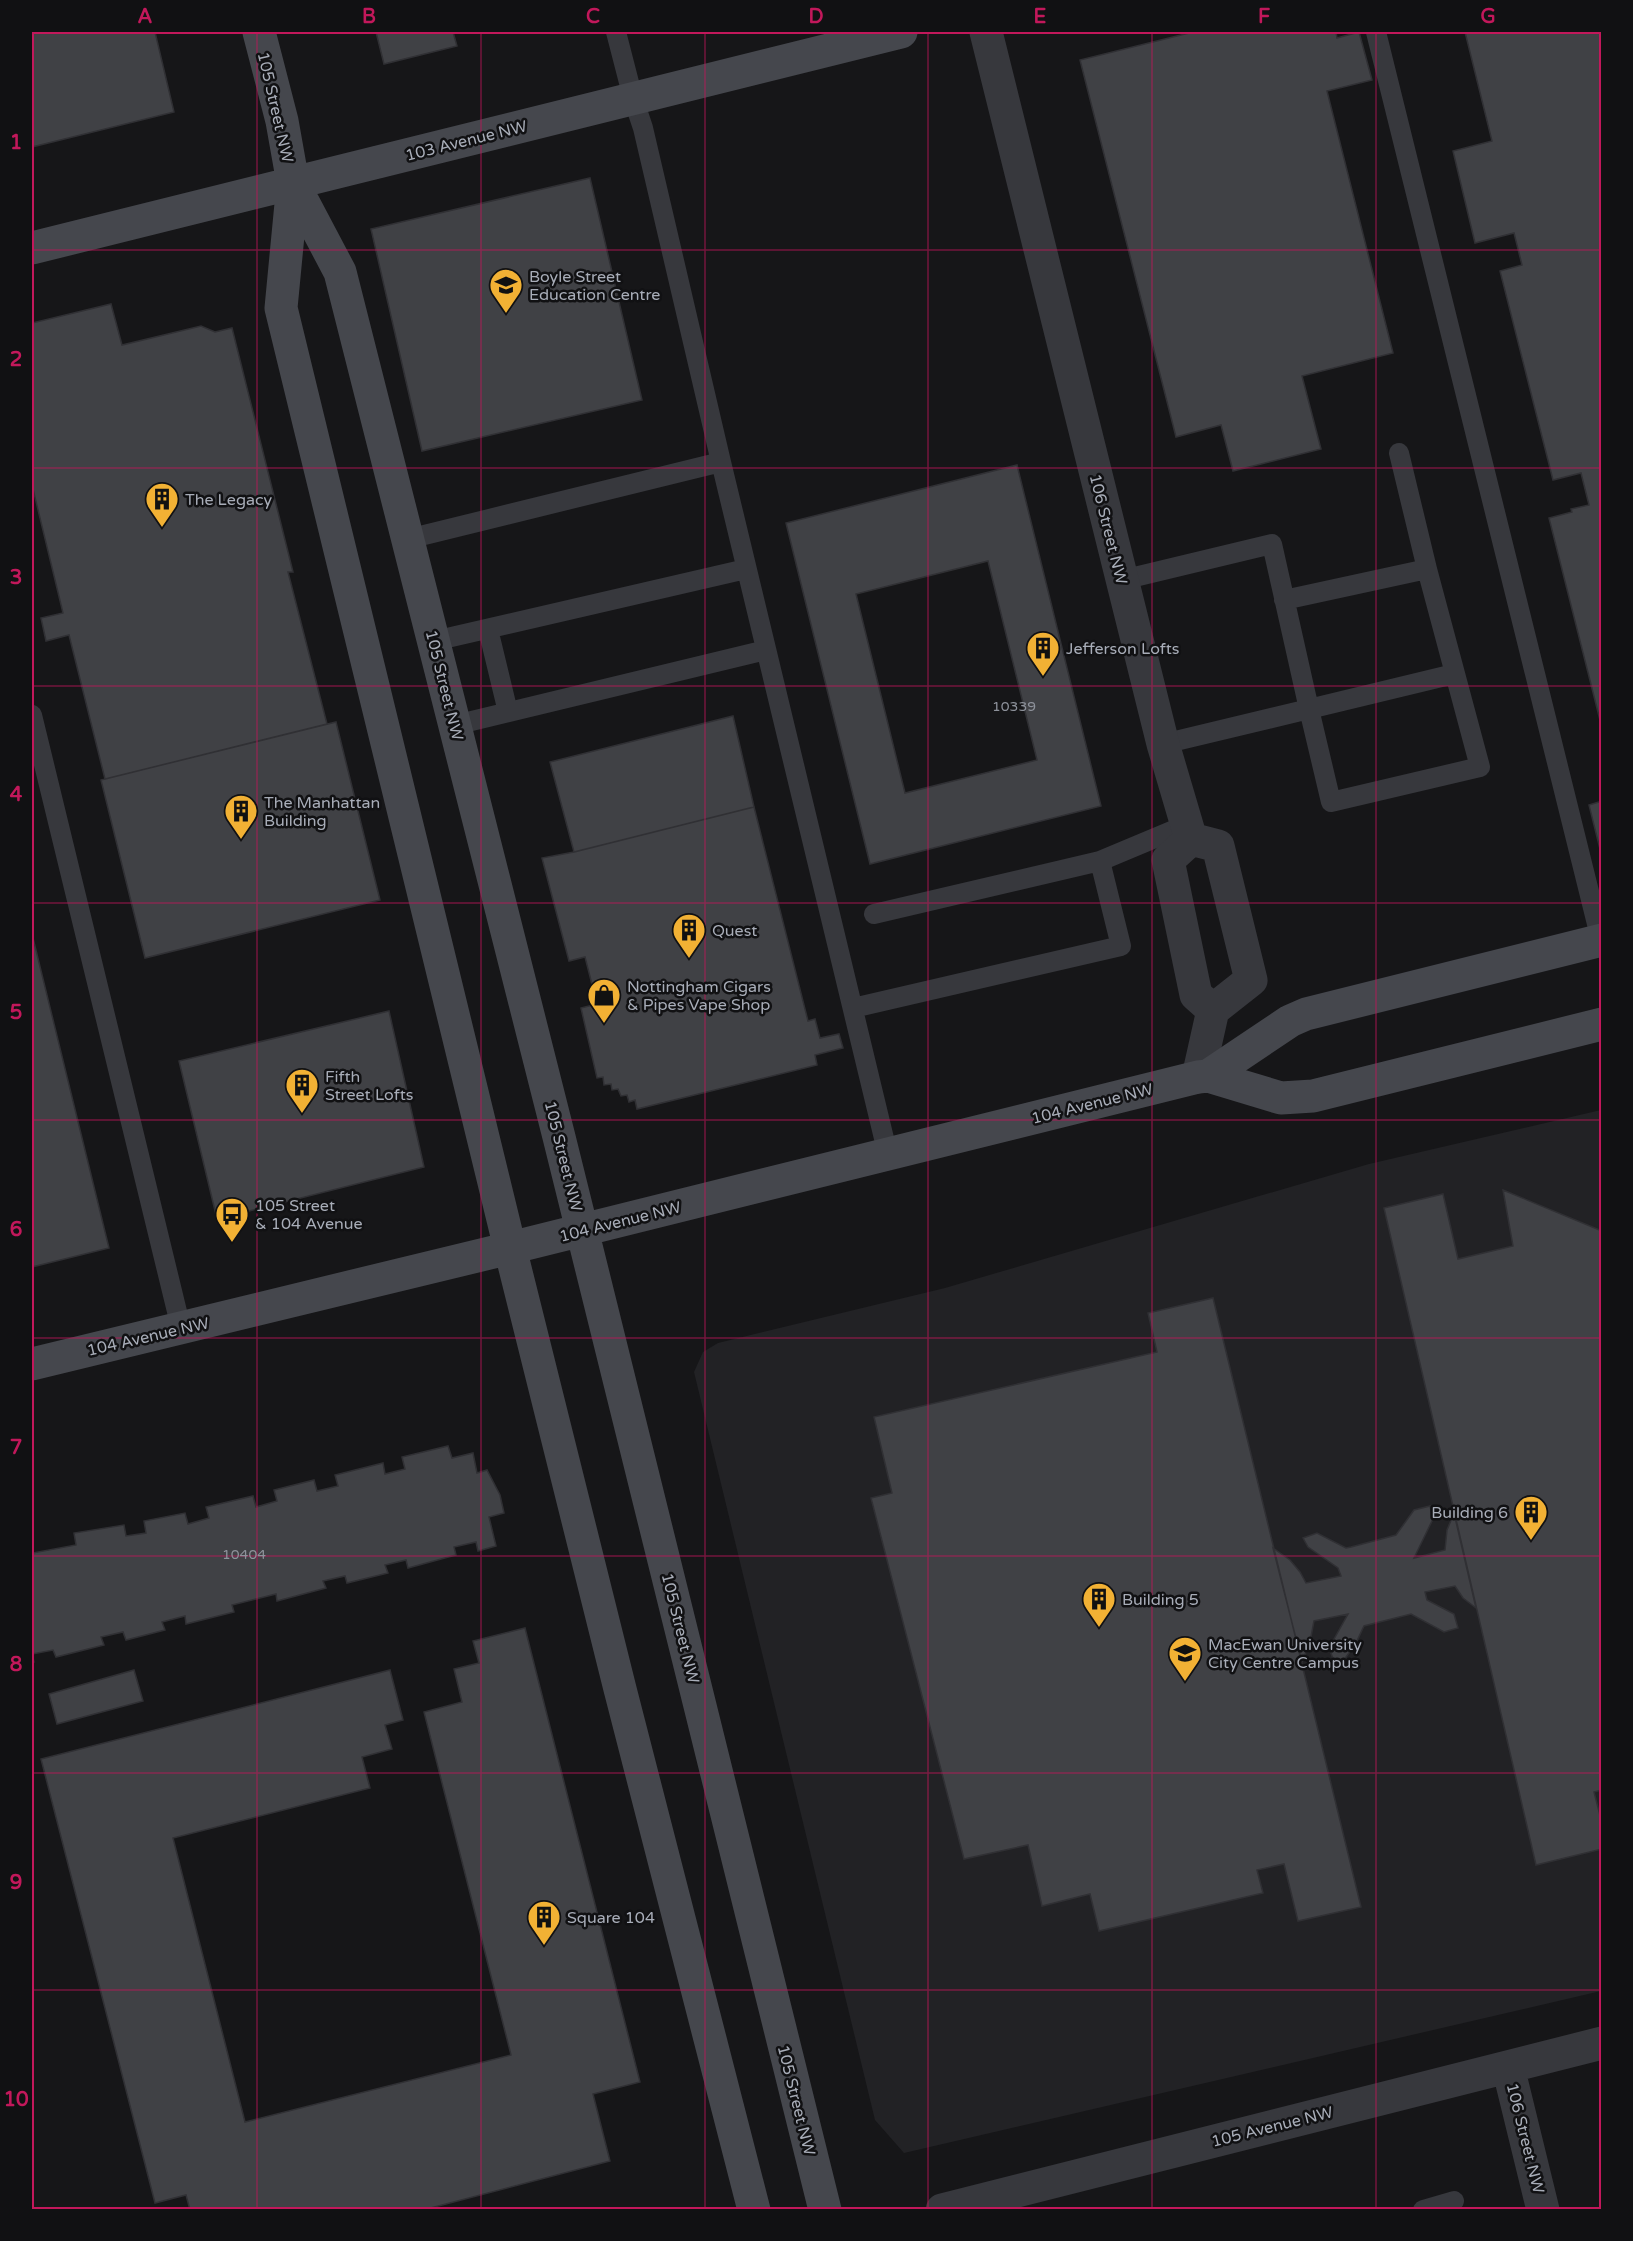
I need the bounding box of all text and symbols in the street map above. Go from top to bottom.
text: A [138,5,153,29]
text: B [362,5,376,29]
text: C [586,5,600,29]
text: D [808,5,824,29]
text: E [1034,5,1047,29]
text: F [1258,5,1270,29]
text: G [1480,5,1496,29]
street label: 105 Street NW [253,50,298,165]
street label: 103 Avenue NW [403,116,529,166]
text: 1 [10,131,22,155]
school or university icon: Boyle Street Education Centre [488,267,524,314]
place label: Boyle Street Education Centre [529,267,660,305]
text: 2 [10,348,22,372]
street label: 106 Street NW [1085,472,1131,587]
building icon: The Legacy [144,481,180,528]
place label: The Legacy [185,490,272,510]
text: 3 [10,566,22,590]
street label: 105 Street NW [421,628,467,743]
building icon: Jefferson Lofts [1025,630,1061,677]
place label: Jefferson Lofts [1066,639,1180,659]
house number: 10339 [992,698,1036,715]
text: 4 [10,783,23,807]
building icon: The Manhattan Building [223,793,259,840]
place label: The Manhattan Building [264,793,380,831]
building icon: Quest [671,912,707,959]
place label: Quest [712,921,757,941]
shop icon: Nottingham Cigars & Pipes Vape Shop [586,977,622,1024]
place label: Nottingham Cigars & Pipes Vape Shop [627,977,771,1015]
text: 5 [10,1001,22,1025]
building icon: Fifth Street Lofts [284,1067,320,1114]
place label: Fifth Street Lofts [325,1067,414,1105]
street label: 104 Avenue NW [1029,1079,1155,1129]
street label: 105 Street NW [540,1099,586,1214]
bus stop icon: 105 Street & 104 Avenue [214,1196,250,1243]
place label: 105 Street & 104 Avenue [255,1196,362,1234]
street label: 104 Avenue NW [557,1197,683,1247]
text: 6 [10,1218,22,1242]
street label: 104 Avenue NW [85,1313,211,1361]
text: 7 [10,1436,22,1460]
building icon: Building 6 [1513,1494,1549,1541]
place label: Building 6 [1431,1503,1508,1523]
house number: 10404 [222,1546,266,1563]
street label: 105 Street NW [657,1571,703,1686]
building icon: Building 5 [1081,1581,1117,1628]
place label: Building 5 [1122,1590,1199,1610]
school or university icon: MacEwan University City Centre Campus [1167,1635,1203,1682]
place label: MacEwan University City Centre Campus [1208,1635,1362,1673]
text: 8 [10,1653,22,1677]
text: 9 [10,1871,22,1895]
building icon: Square 104 [526,1899,562,1946]
place label: Square 104 [567,1908,655,1928]
street label: 105 Street NW [773,2043,819,2158]
street label: 106 Street NW [1502,2081,1548,2196]
text: 10 [3,2088,29,2112]
street label: 105 Avenue NW [1209,2102,1335,2152]

